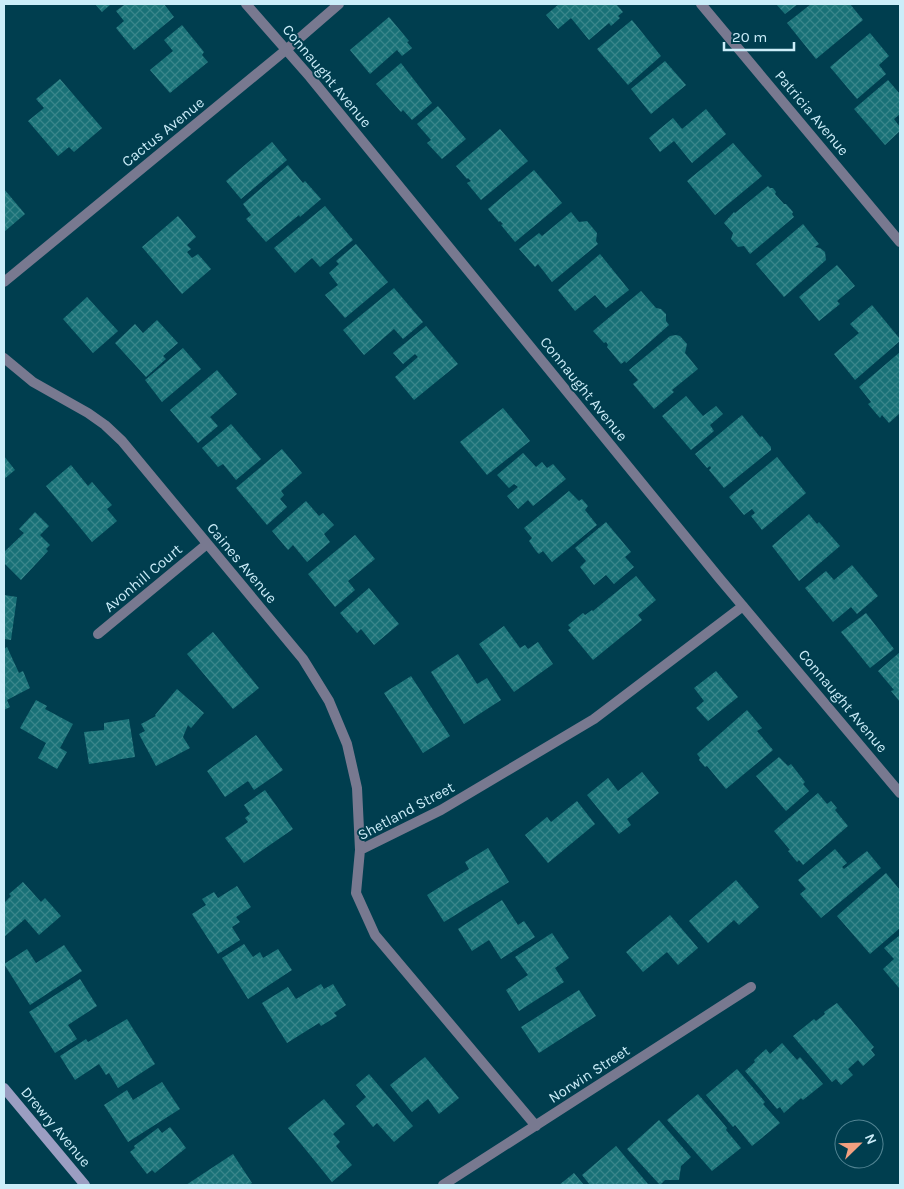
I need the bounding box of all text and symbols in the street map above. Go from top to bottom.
scale bar [724,20,794,52]
street label: Connaught Avenue [279,21,375,131]
text: 20 m [732,28,767,46]
street label: Patricia Avenue [771,67,853,159]
street label: Cactus Avenue [118,93,208,171]
street label: Connaught Avenue [536,333,632,445]
street label: Caines Avenue [203,519,281,607]
street label: Avonhill Court [100,540,186,616]
street label: Connaught Avenue [795,646,891,756]
street label: Shetland Street [355,778,458,844]
street label: Norwin Street [545,1041,633,1107]
street label: Drewry Avenue [17,1083,95,1171]
north arrow [834,1119,884,1169]
text: N [861,1131,880,1147]

